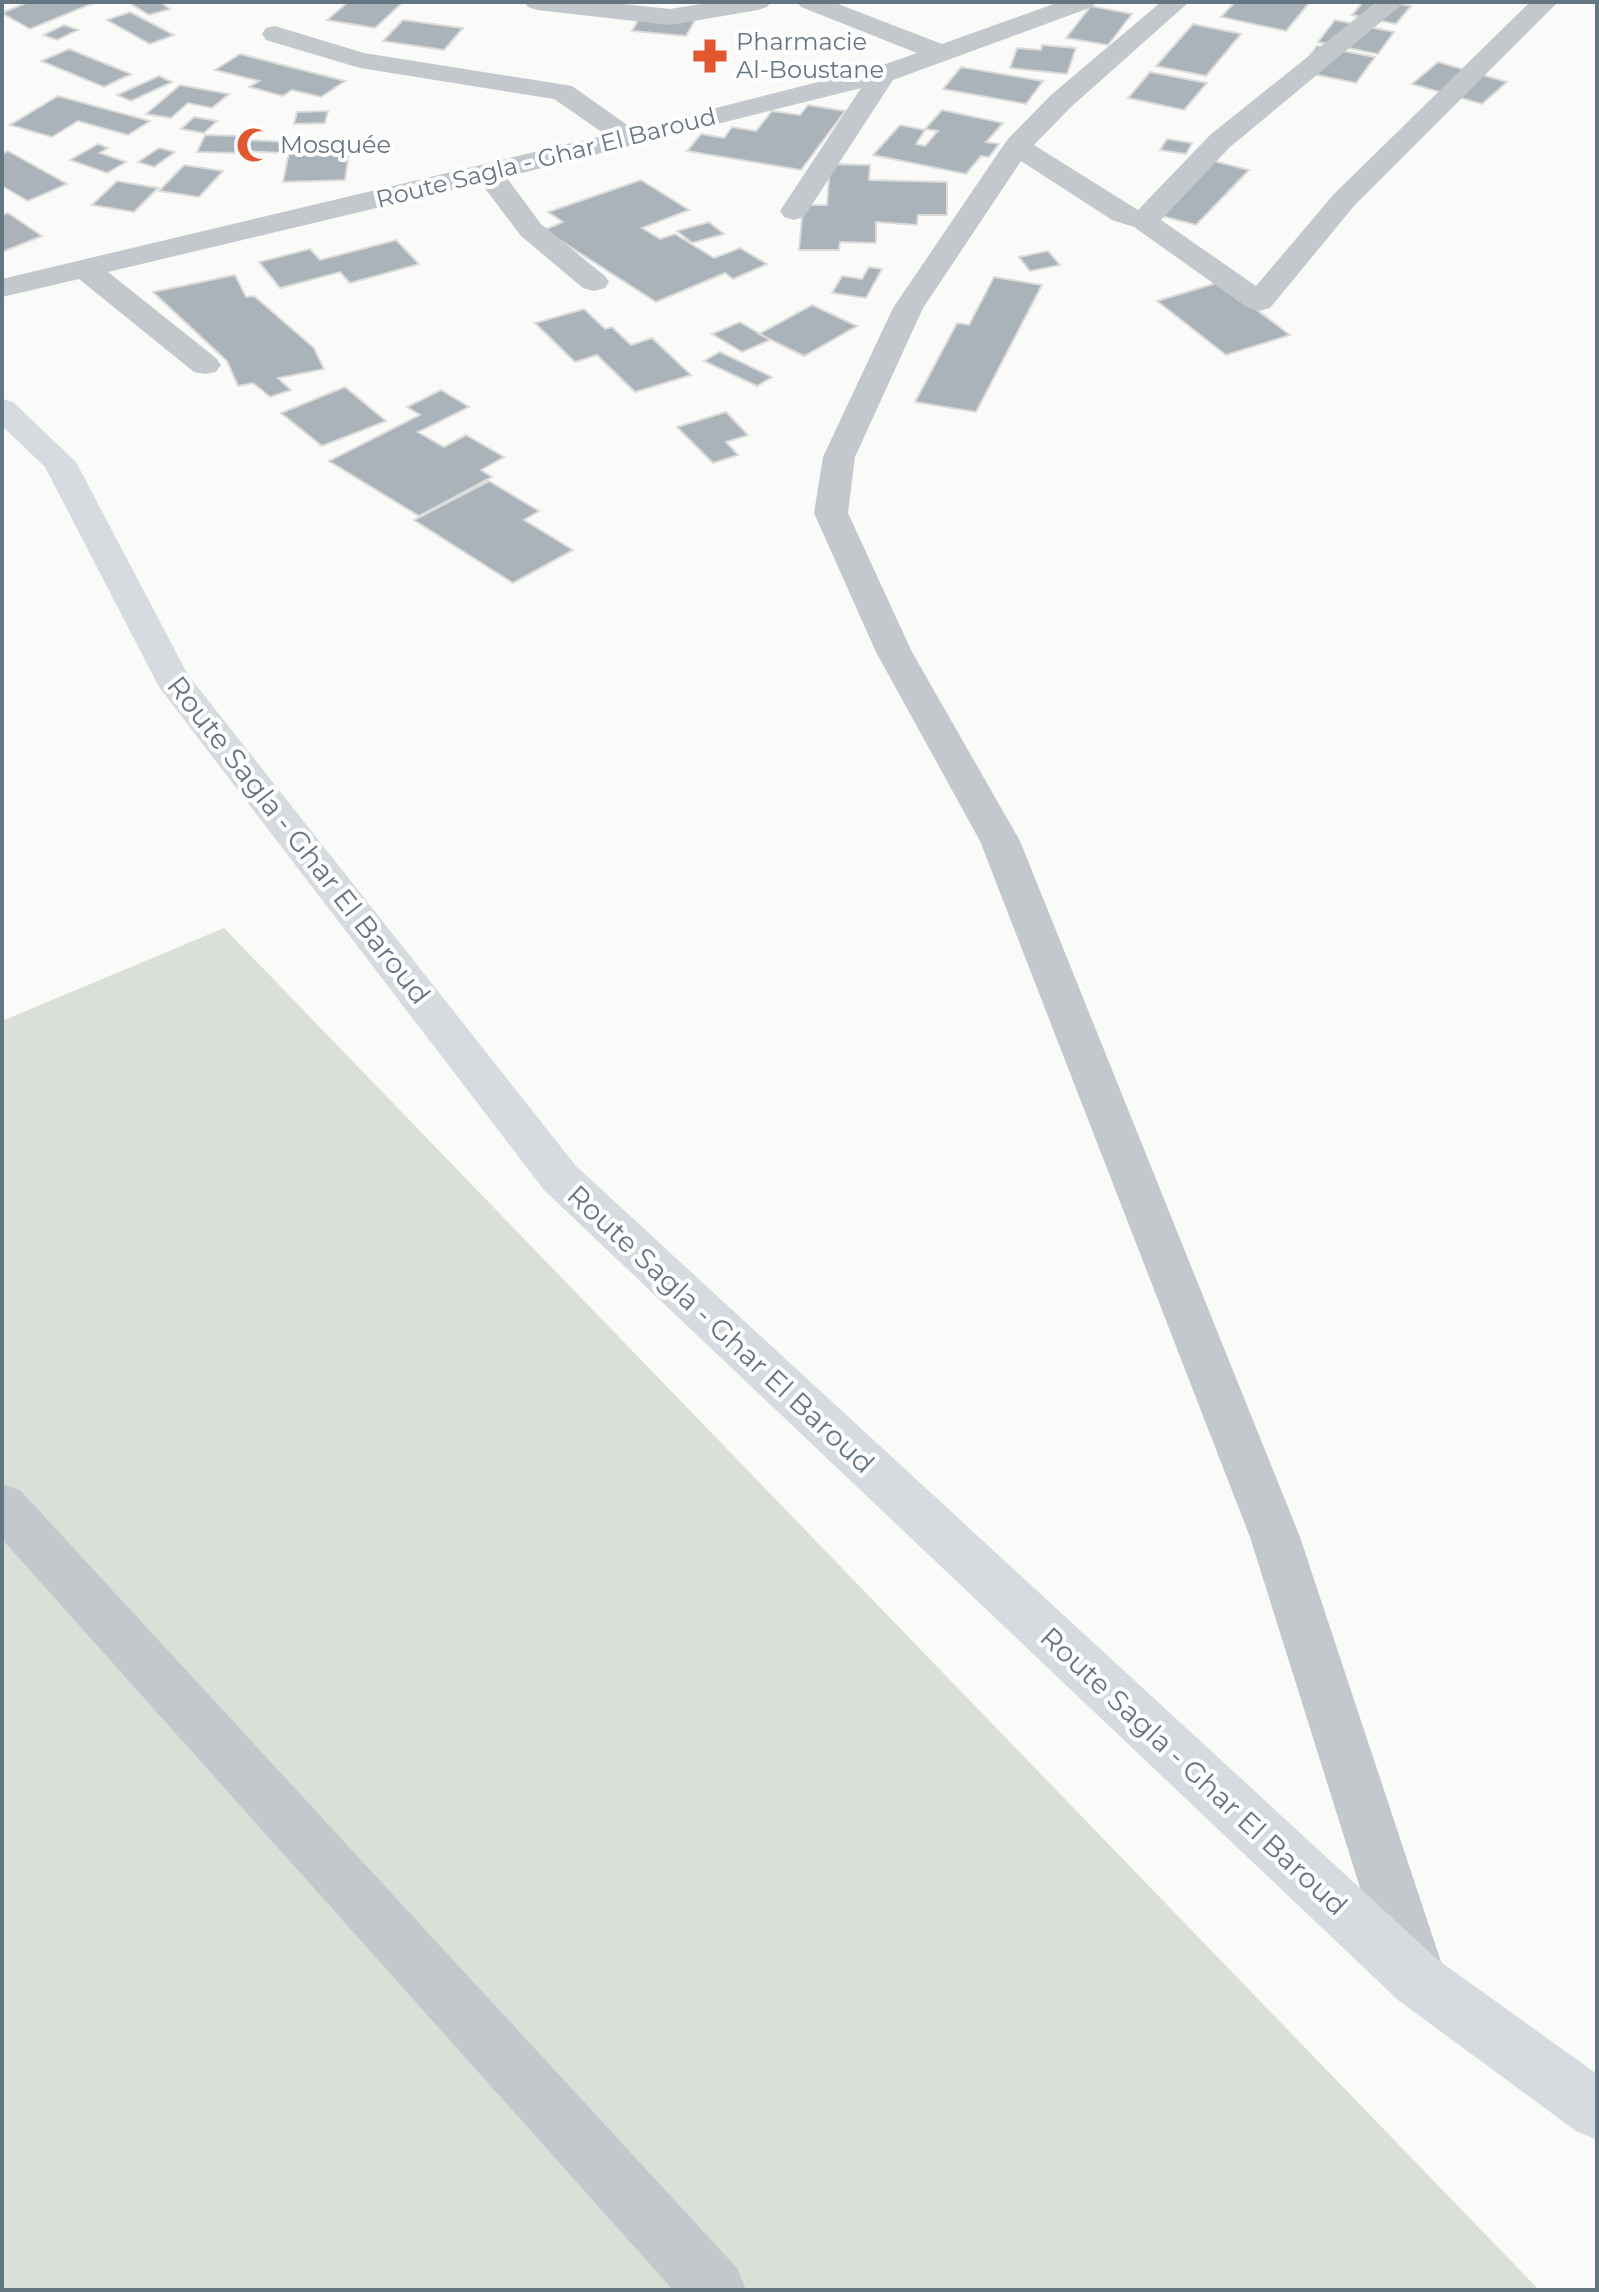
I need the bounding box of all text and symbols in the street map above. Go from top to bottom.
place label: Pharmacie Al-Boustane [736,27,884,84]
pharmacy icon: Pharmacie Al-Boustane [691,37,729,75]
street label: Route Sagla - Ghar El Baroud [373,101,719,214]
mosque icon: Mosquée [235,126,273,164]
place label: Mosquée [280,130,391,159]
street label: Route Sagla - Ghar El Baroud [160,669,438,1011]
street label: Route Sagla - Ghar El Baroud [561,1178,881,1480]
street label: Route Sagla - Ghar El Baroud [1034,1620,1354,1922]

